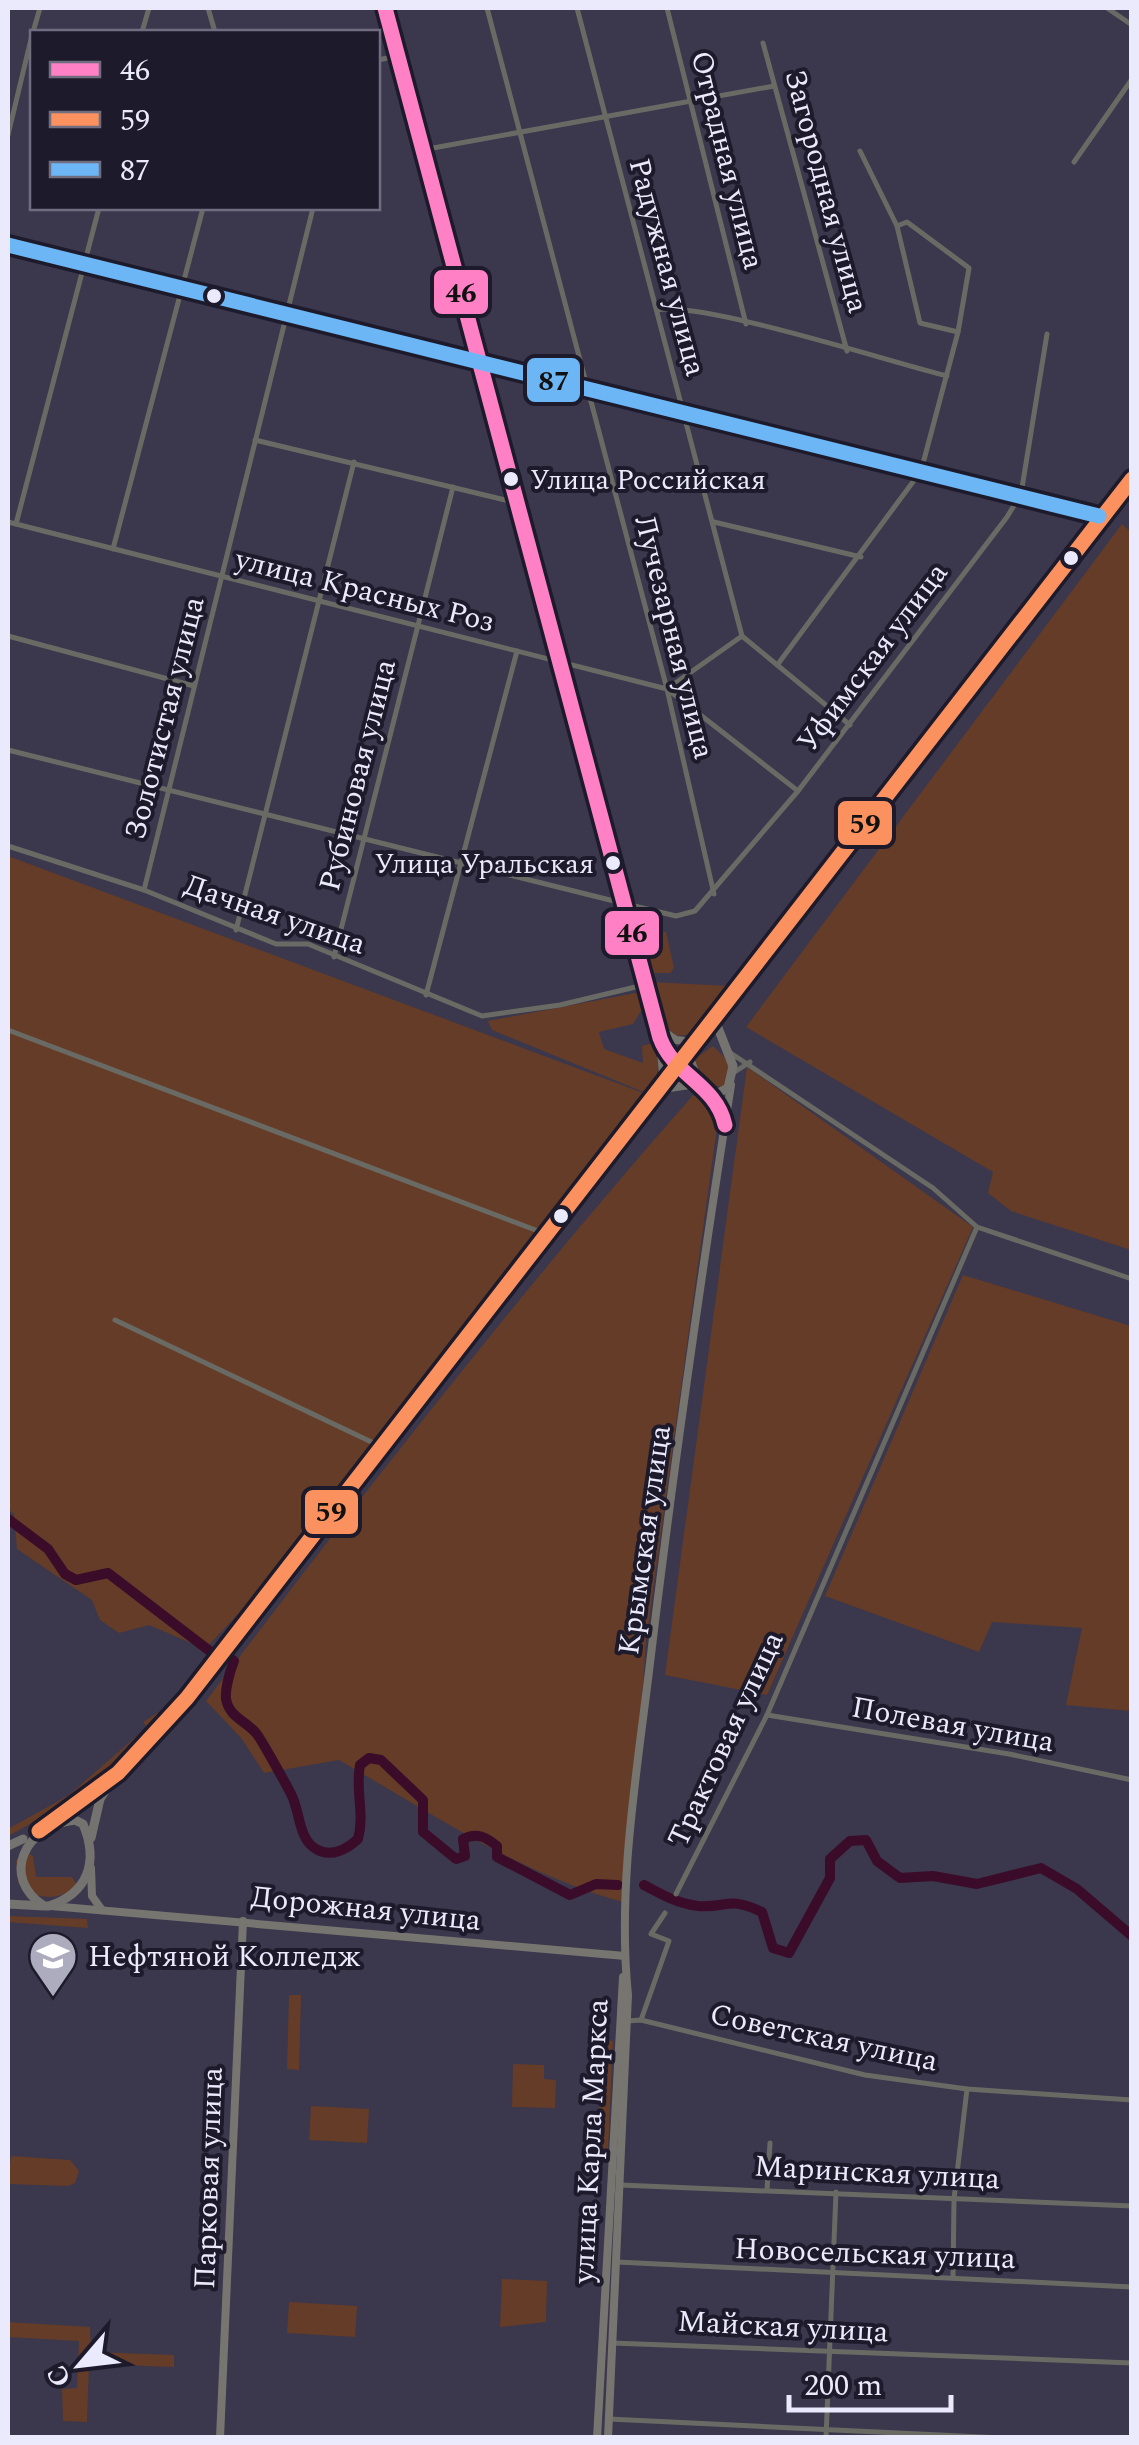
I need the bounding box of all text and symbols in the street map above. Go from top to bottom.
legend [30,30,380,210]
street label: Отрадная улица [678,46,776,275]
text: 46 [120,48,150,94]
street label: Загородная улица [771,64,881,318]
text: 59 [120,98,150,144]
text: 87 [120,148,150,194]
street label: Радужная улица [616,153,718,382]
line badge: 46 [432,268,490,316]
text: 46 [445,272,477,315]
unlabelled marker [204,286,224,306]
line badge: 87 [525,356,582,404]
text: 87 [538,360,570,403]
place label: Улица Российская [530,459,766,502]
marker: Улица Российская [501,469,521,489]
street label: Лучезарная улица [622,511,727,764]
street label: улица Красных Роз [229,536,499,645]
unlabelled marker [1061,548,1081,568]
street label: Уфимская улица [786,552,960,763]
street label: Золотистая улица [113,591,218,845]
street label: Рубиновая улица [307,654,409,896]
line badge: 59 [836,799,894,847]
text: 59 [849,803,881,846]
place label: Улица Уральская [375,843,594,886]
marker: Улица Уральская [603,853,623,873]
street label: Дачная улица [178,862,372,968]
line badge: 46 [603,909,661,957]
text: 46 [616,912,648,955]
unlabelled marker [551,1206,571,1226]
street label: Крымская улица [606,1422,684,1658]
line badge: 59 [303,1488,360,1536]
text: 59 [315,1491,347,1534]
street label: Трактовая улица [656,1624,796,1855]
street label: Полевая улица [848,1685,1058,1766]
street label: Дорожная улица [249,1874,484,1944]
school or university icon: Нефтяной Колледж [27,1930,79,1998]
place label: Нефтяной Колледж [88,1934,361,1980]
street label: Советская улица [706,1991,942,2085]
street label: улица Карла Маркса [561,1997,621,2286]
street label: Парковая улица [182,2066,236,2290]
street label: Маринская улица [753,2144,1001,2202]
street label: Новосельская улица [733,2226,1017,2282]
street label: Майская улица [676,2299,890,2356]
north arrow [30,2315,130,2415]
scale bar [789,2350,952,2412]
text: С [36,2357,83,2395]
text: 200 m [804,2363,882,2409]

